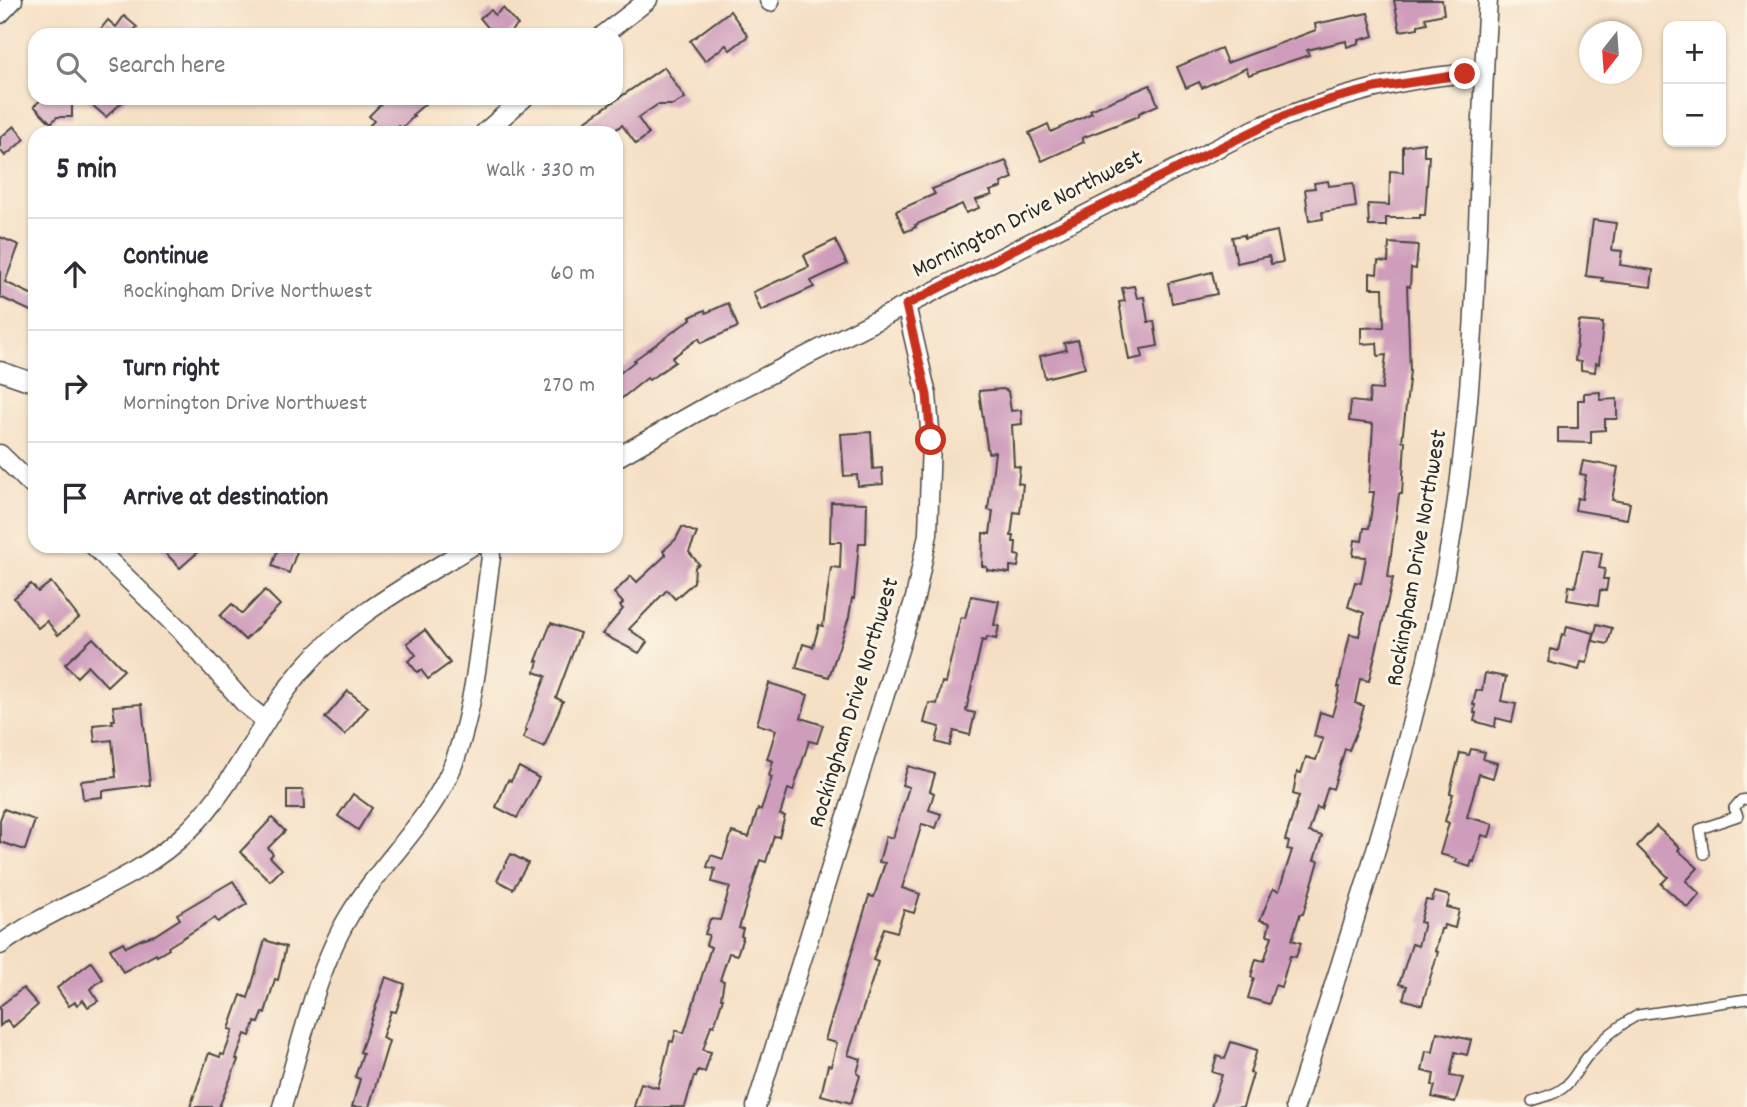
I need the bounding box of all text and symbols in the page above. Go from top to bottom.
north arrow [1579,21,1642,84]
map controls [1663,21,1726,147]
button: + [1663,21,1726,84]
search box [28,28,623,105]
icon: search [52,48,90,86]
text: Search here [108,48,226,85]
route end [1449,58,1480,89]
button: − [1663,84,1726,147]
street label: Mornington Drive Northwest [907,142,1149,288]
text: 5 min [56,150,117,193]
text: Walk · 330 m [486,155,595,188]
text: Continue [123,239,208,276]
icon: ahead [56,255,94,293]
text: 60 m [550,258,595,291]
text: Rockingham Drive Northwest [123,276,372,309]
text: Turn right [123,351,220,388]
icon: right [56,367,94,405]
text: 270 m [543,370,595,403]
text: Mornington Drive Northwest [123,388,367,421]
route start [915,424,946,455]
street label: Rockingham Drive Northwest [1379,427,1457,689]
icon: arrive [56,479,94,517]
text: Arrive at destination [123,480,328,517]
street label: Rockingham Drive Northwest [801,574,909,832]

